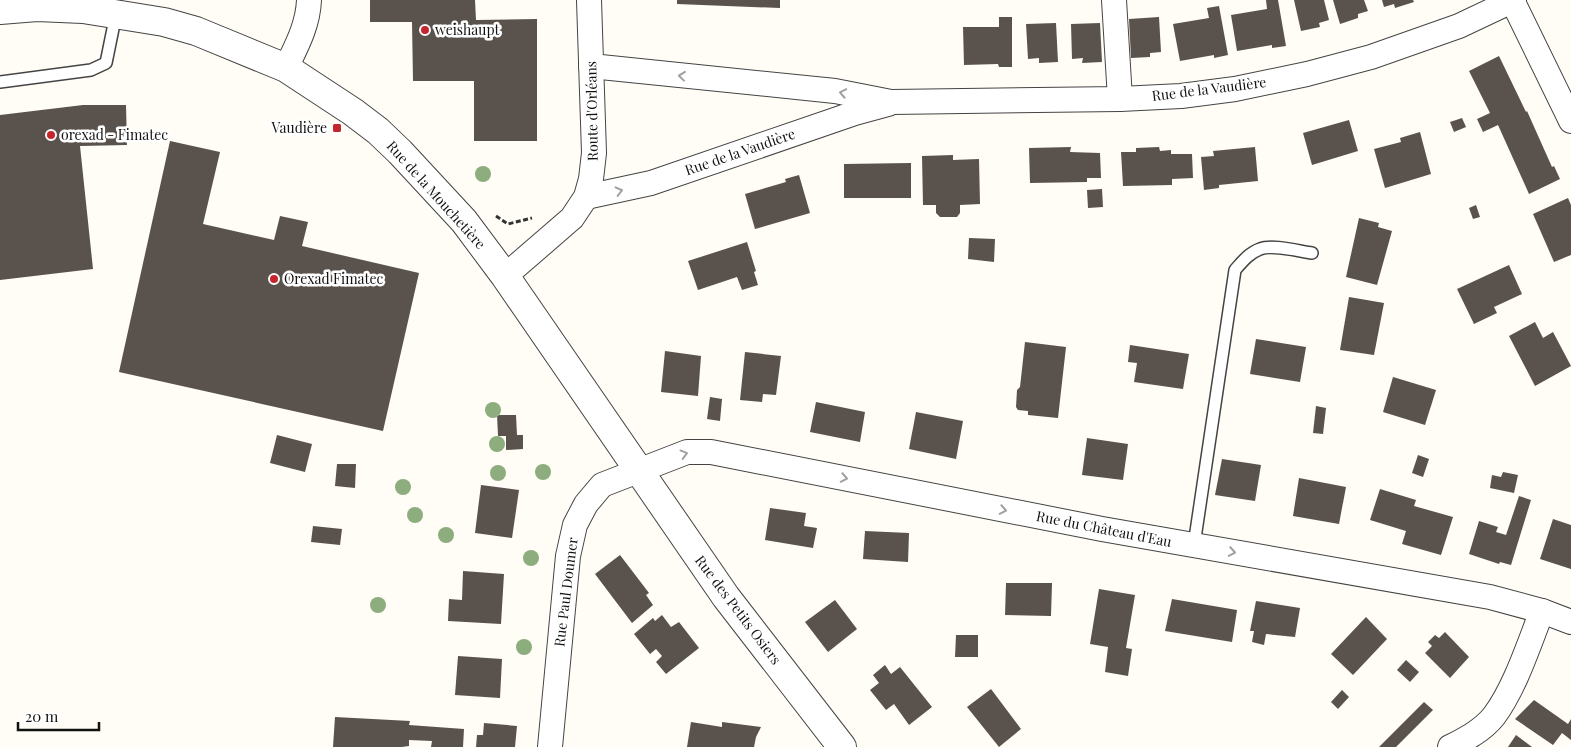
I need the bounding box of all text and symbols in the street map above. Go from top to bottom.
place label: weishaupt [435,20,501,39]
marker: weishaupt [419,24,431,36]
street label: Route d'Orléans [581,61,602,161]
one-way arrow [678,70,686,81]
street label: Rue de la Vaudière [1151,72,1267,105]
one-way arrow [839,88,848,99]
place label: Vaudière [271,118,327,137]
marker: Vaudière [331,122,343,134]
street label: Rue de la Vaudière [682,124,797,179]
place label: orexad - Fimatec [61,125,168,144]
marker: orexad - Fimatec [45,129,57,141]
street label: Rue de la Mouchetière [383,137,490,253]
one-way arrow [614,186,623,197]
place label: Orexad Fimatec [284,269,384,288]
marker: Orexad Fimatec [268,273,280,285]
one-way arrow [680,449,689,460]
one-way arrow [840,473,848,483]
one-way arrow [999,504,1008,514]
street label: Rue du Château d'Eau [1035,506,1173,551]
street label: Rue Paul Doumer [549,535,582,648]
one-way arrow [1228,547,1236,557]
street label: Rue des Petits Osiers [691,551,786,668]
scale bar [18,700,99,732]
text: 20 m [25,706,59,726]

